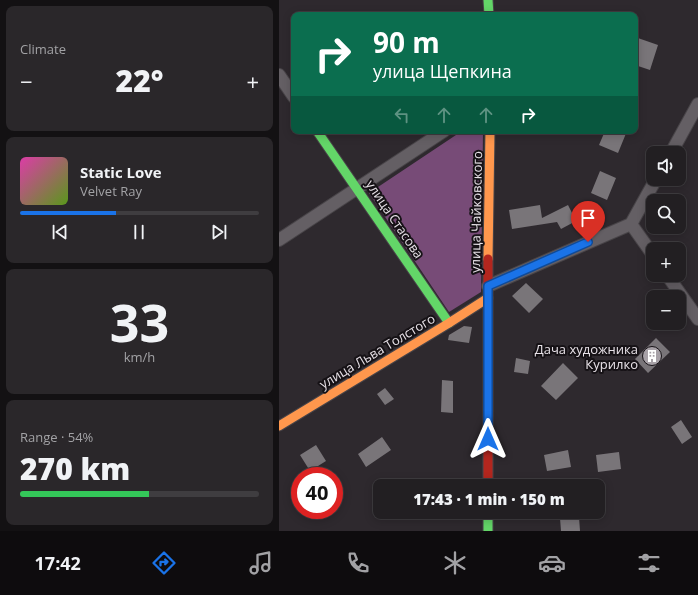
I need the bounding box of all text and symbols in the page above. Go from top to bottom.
text: 90 m [373,23,440,61]
icon: right [307,28,359,80]
text: Climate [20,40,66,58]
text: улица Щепкина [373,59,512,83]
text: 22° [116,60,163,101]
text: − [20,66,33,96]
text: + [246,66,259,96]
icon: left [391,104,413,126]
icon: ahead [433,104,455,126]
icon: ahead [475,104,497,126]
icon: right [517,104,539,126]
map controls [646,146,686,330]
button: sound [646,146,686,186]
street label: улица Чайковского [466,151,486,273]
text: Static Love [80,162,162,182]
street label: улица Стасова [362,176,428,262]
text: Velvet Ray [80,182,142,200]
button: search [646,194,686,234]
pin [571,201,605,242]
icon: arrive [577,207,599,229]
icon: previous [49,221,71,243]
icon: pause [128,221,150,243]
icon: next [208,221,230,243]
button: + [646,242,686,282]
text: 33 [110,286,169,357]
button: − [646,290,686,330]
street label: улица Льва Толстого [316,309,438,393]
place label: Дача художника Курилко [535,340,638,373]
building icon: Дача художника Курилко [641,345,663,367]
text: km/h [124,348,155,366]
position arrow [467,418,509,460]
text: Range · 54% [20,428,93,446]
text: 270 km [20,448,130,489]
speed limit sign: 40 [291,467,343,519]
text: 17:43 · 1 min · 150 m [413,489,565,509]
icon: directions [150,549,178,577]
icon: music [247,549,275,577]
icon: phone [344,549,372,577]
icon: climate [441,549,469,577]
icon: car [538,549,566,577]
icon: filters [635,549,663,577]
text: 17:42 [35,551,81,575]

